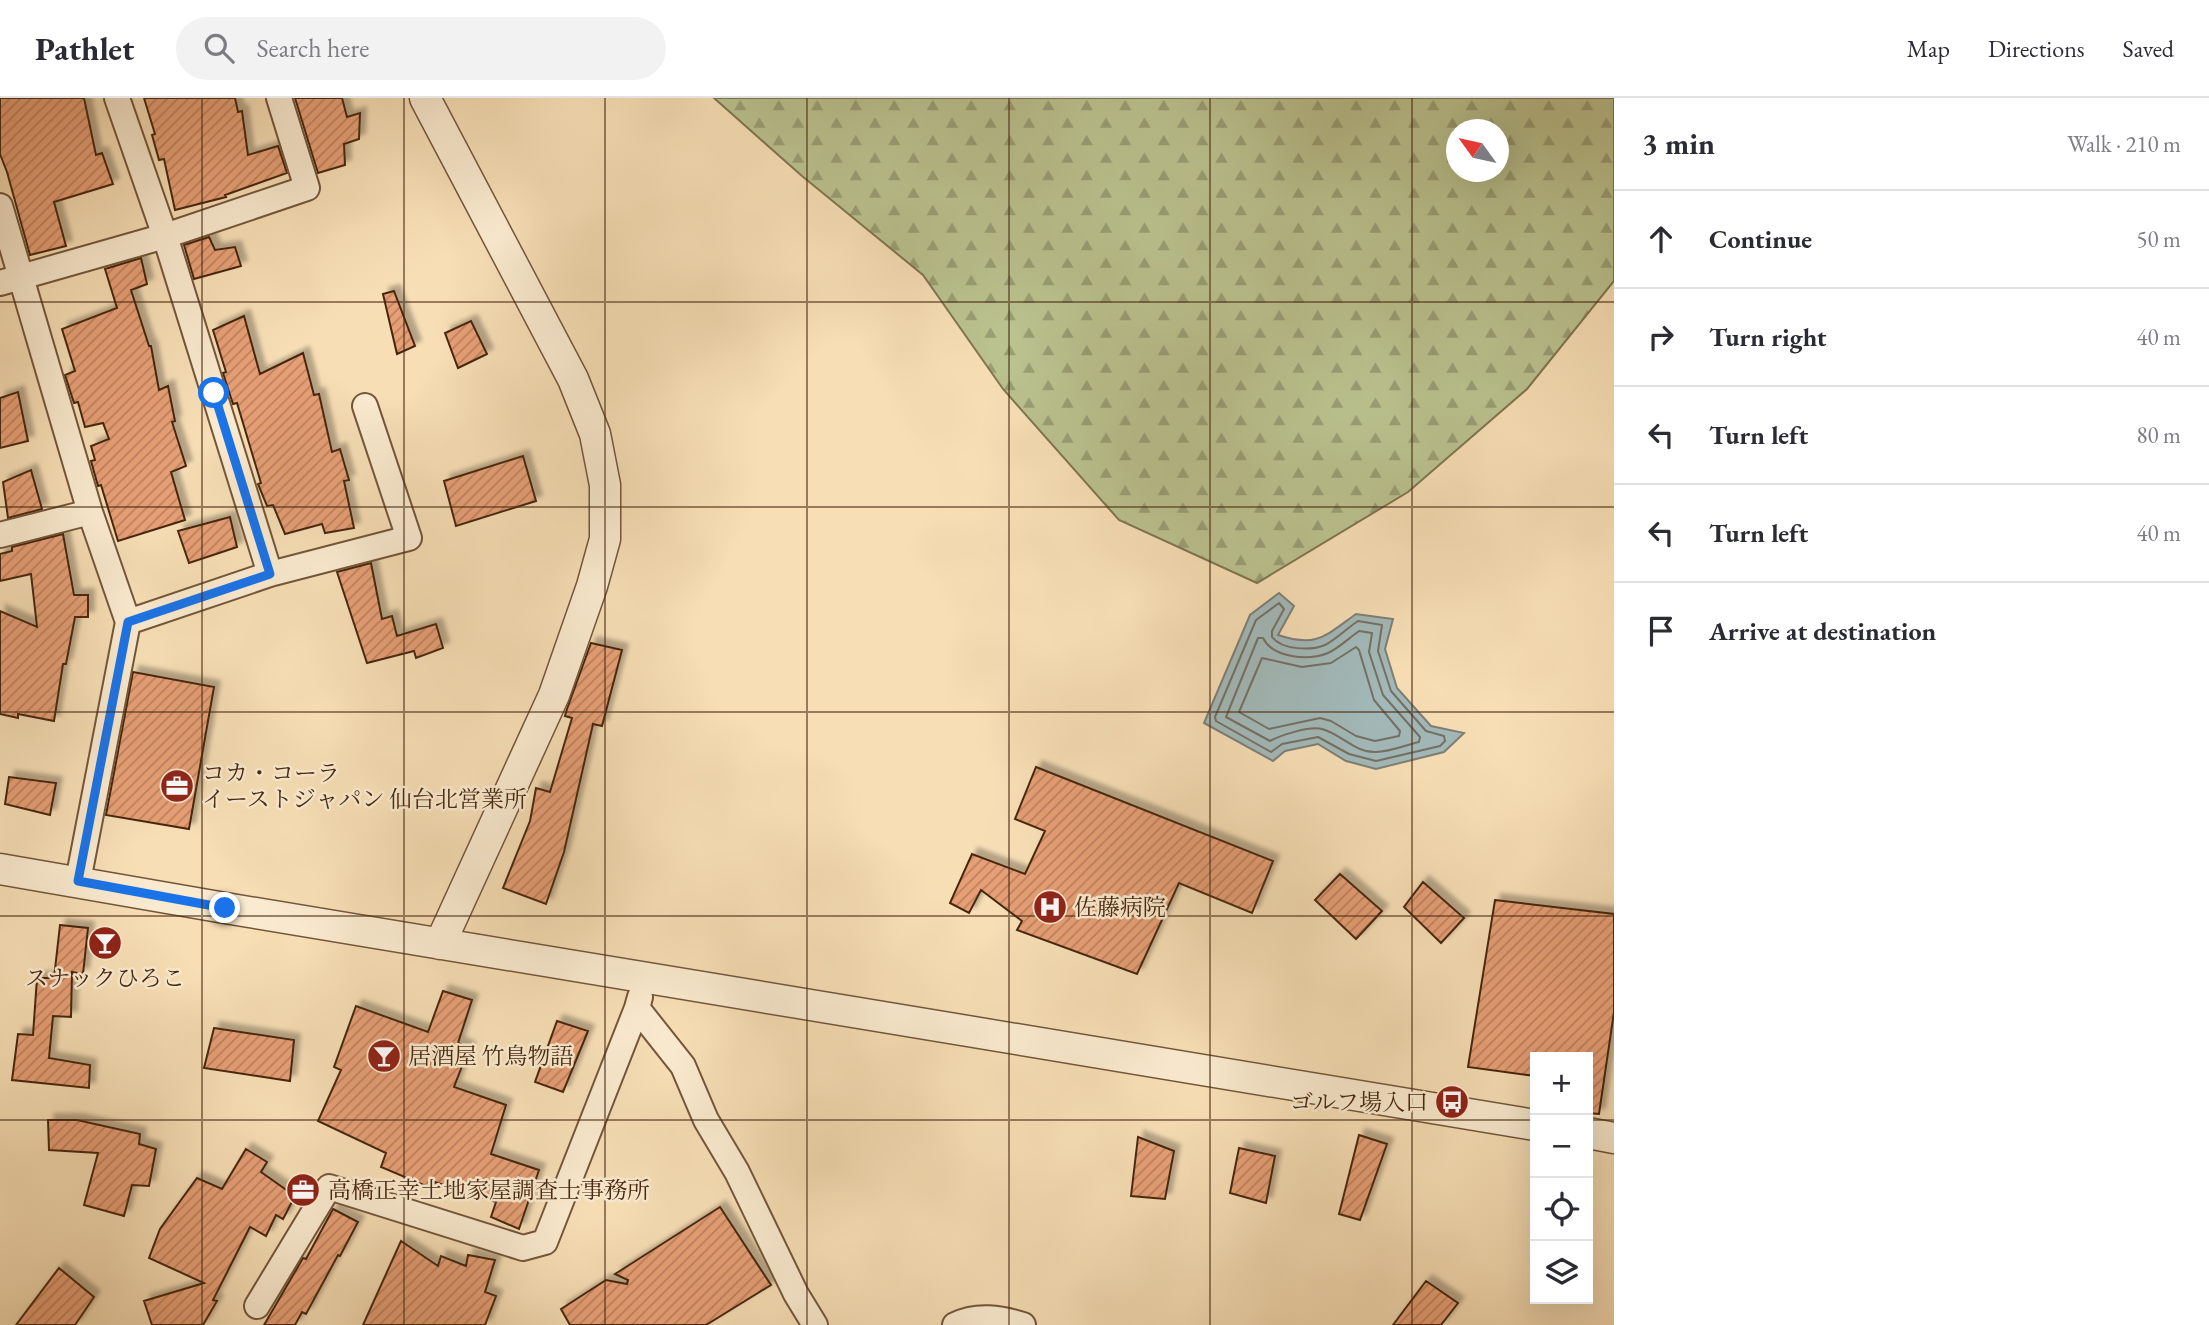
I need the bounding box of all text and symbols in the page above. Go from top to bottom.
search box [176,17,666,80]
text: Pathlet [35,27,134,70]
icon: search [200,29,238,67]
text: Search here [256,31,369,65]
text: Map [1907,33,1950,64]
text: Directions [1988,33,2085,64]
text: Saved [2123,33,2174,64]
north arrow [1446,119,1509,182]
text: 3 min [1642,124,1715,163]
text: Walk · 210 m [2067,129,2181,159]
icon: ahead [1642,220,1680,258]
text: Continue [1709,222,1812,256]
text: 50 m [2136,224,2181,254]
icon: right [1642,318,1680,356]
text: Turn right [1709,320,1827,354]
text: 40 m [2136,322,2181,352]
route start [198,377,229,408]
icon: left [1642,416,1680,454]
text: Turn left [1709,418,1808,452]
text: 80 m [2136,420,2181,450]
icon: left [1642,514,1680,552]
text: Turn left [1709,516,1808,550]
text: 40 m [2136,518,2181,548]
icon: arrive [1642,612,1680,650]
text: Arrive at destination [1709,614,1936,648]
place label: コカ・コーラ イーストジャパン 仙台北営業所 [202,758,527,814]
office icon: コカ・コーラ イーストジャパン 仙台北営業所 [158,767,196,805]
hospital icon: 佐藤病院 [1031,888,1069,926]
route end [209,892,240,923]
place label: 佐藤病院 [1074,892,1166,922]
bar icon: スナックひろこ [86,924,124,962]
place label: スナックひろこ [25,963,185,993]
bar icon: 居酒屋 竹鳥物語 [365,1037,403,1075]
place label: 居酒屋 竹鳥物語 [408,1041,574,1071]
map controls [1530,1052,1593,1304]
button: + [1530,1052,1593,1115]
bus stop icon: ゴルフ場入口 [1433,1083,1471,1121]
place label: ゴルフ場入口 [1290,1087,1428,1117]
button: − [1530,1115,1593,1178]
office icon: 高橋正幸土地家屋調査士事務所 [284,1171,322,1209]
place label: 高橋正幸土地家屋調査士事務所 [328,1175,650,1205]
button: locate [1530,1178,1593,1241]
button: layers [1530,1241,1593,1304]

